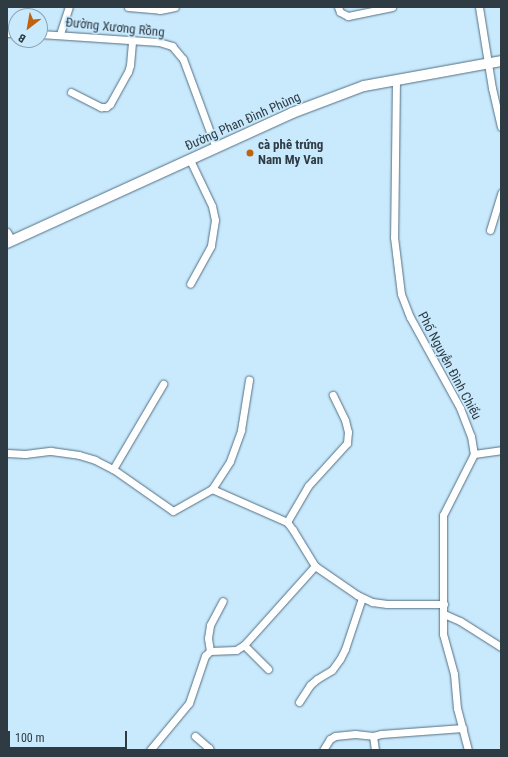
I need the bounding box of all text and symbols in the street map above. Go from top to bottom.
north arrow [8,8,48,48]
street label: Đường Xương Rồng [65,15,165,41]
text: B [16,31,28,45]
street label: Đường Phan Đình Phùng [183,90,303,154]
place label: cà phê trứng Nam My Van [258,138,323,169]
marker: cà phê trứng Nam My Van [245,148,255,158]
street label: Phố Nguyễn Đình Chiểu [414,310,484,422]
scale bar [10,723,129,749]
text: 100 m [15,731,45,745]

